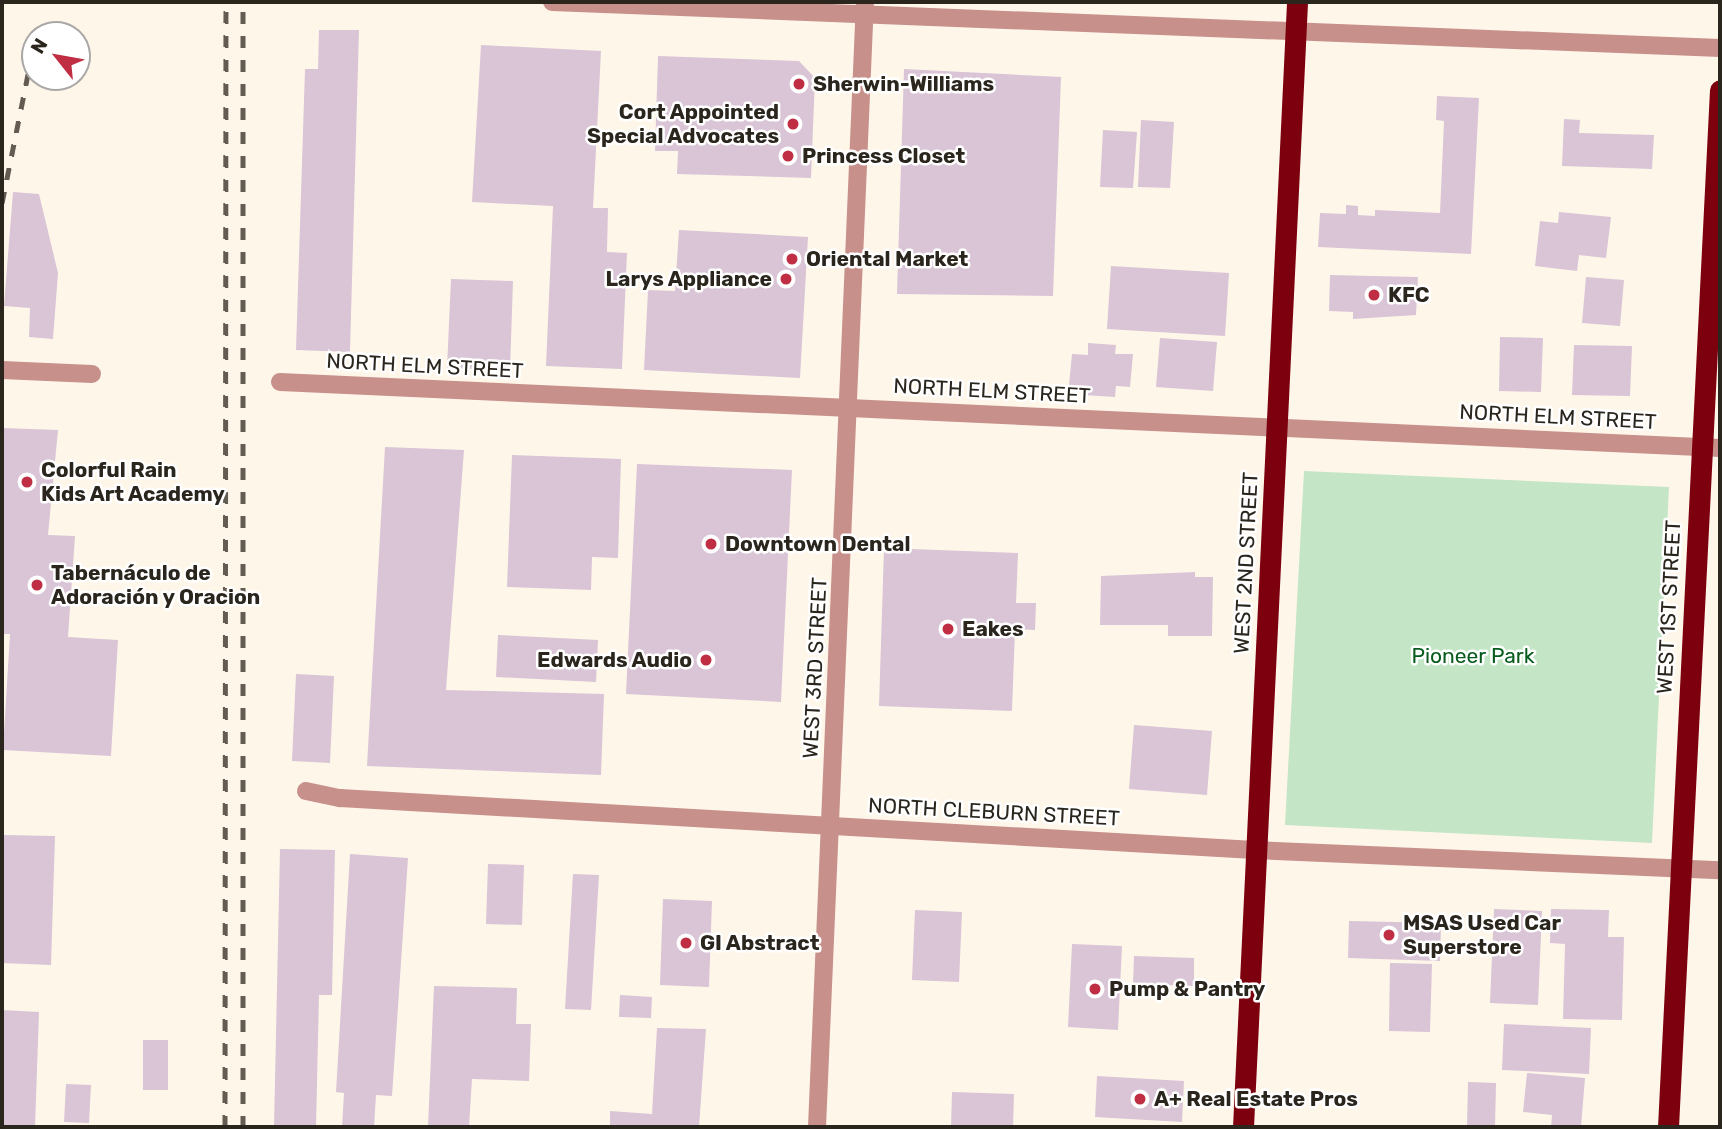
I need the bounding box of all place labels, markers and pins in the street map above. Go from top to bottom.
place label: Sherwin-Williams [813,71,994,97]
marker: Sherwin-Williams [791,76,807,92]
place label: Cort Appointed Special Advocates [586,99,779,149]
marker: Cort Appointed Special Advocates [785,116,801,132]
place label: Princess Closet [802,143,965,169]
marker: Princess Closet [780,148,796,164]
place label: Oriental Market [806,246,968,272]
marker: Oriental Market [784,251,800,267]
place label: Larys Appliance [605,266,772,292]
marker: Larys Appliance [778,271,794,287]
place label: KFC [1388,282,1430,308]
marker: KFC [1366,287,1382,303]
place label: Colorful Rain Kids Art Academy [41,457,226,507]
marker: Colorful Rain Kids Art Academy [19,474,35,490]
place label: Downtown Dental [725,531,911,557]
marker: Downtown Dental [703,536,719,552]
place label: Tabernáculo de Adoración y Oracion [51,560,261,610]
marker: Tabernáculo de Adoración y Oracion [29,577,45,593]
place label: Eakes [962,616,1024,642]
marker: Eakes [940,621,956,637]
place label: Edwards Audio [537,647,692,673]
marker: Edwards Audio [698,652,714,668]
place label: MSAS Used Car Superstore [1403,910,1561,960]
marker: MSAS Used Car Superstore [1381,927,1397,943]
place label: GI Abstract [700,930,820,956]
marker: GI Abstract [678,935,694,951]
place label: Pump & Pantry [1109,976,1265,1002]
marker: Pump & Pantry [1087,981,1103,997]
place label: A+ Real Estate Pros [1154,1086,1358,1112]
marker: A+ Real Estate Pros [1132,1091,1148,1107]

